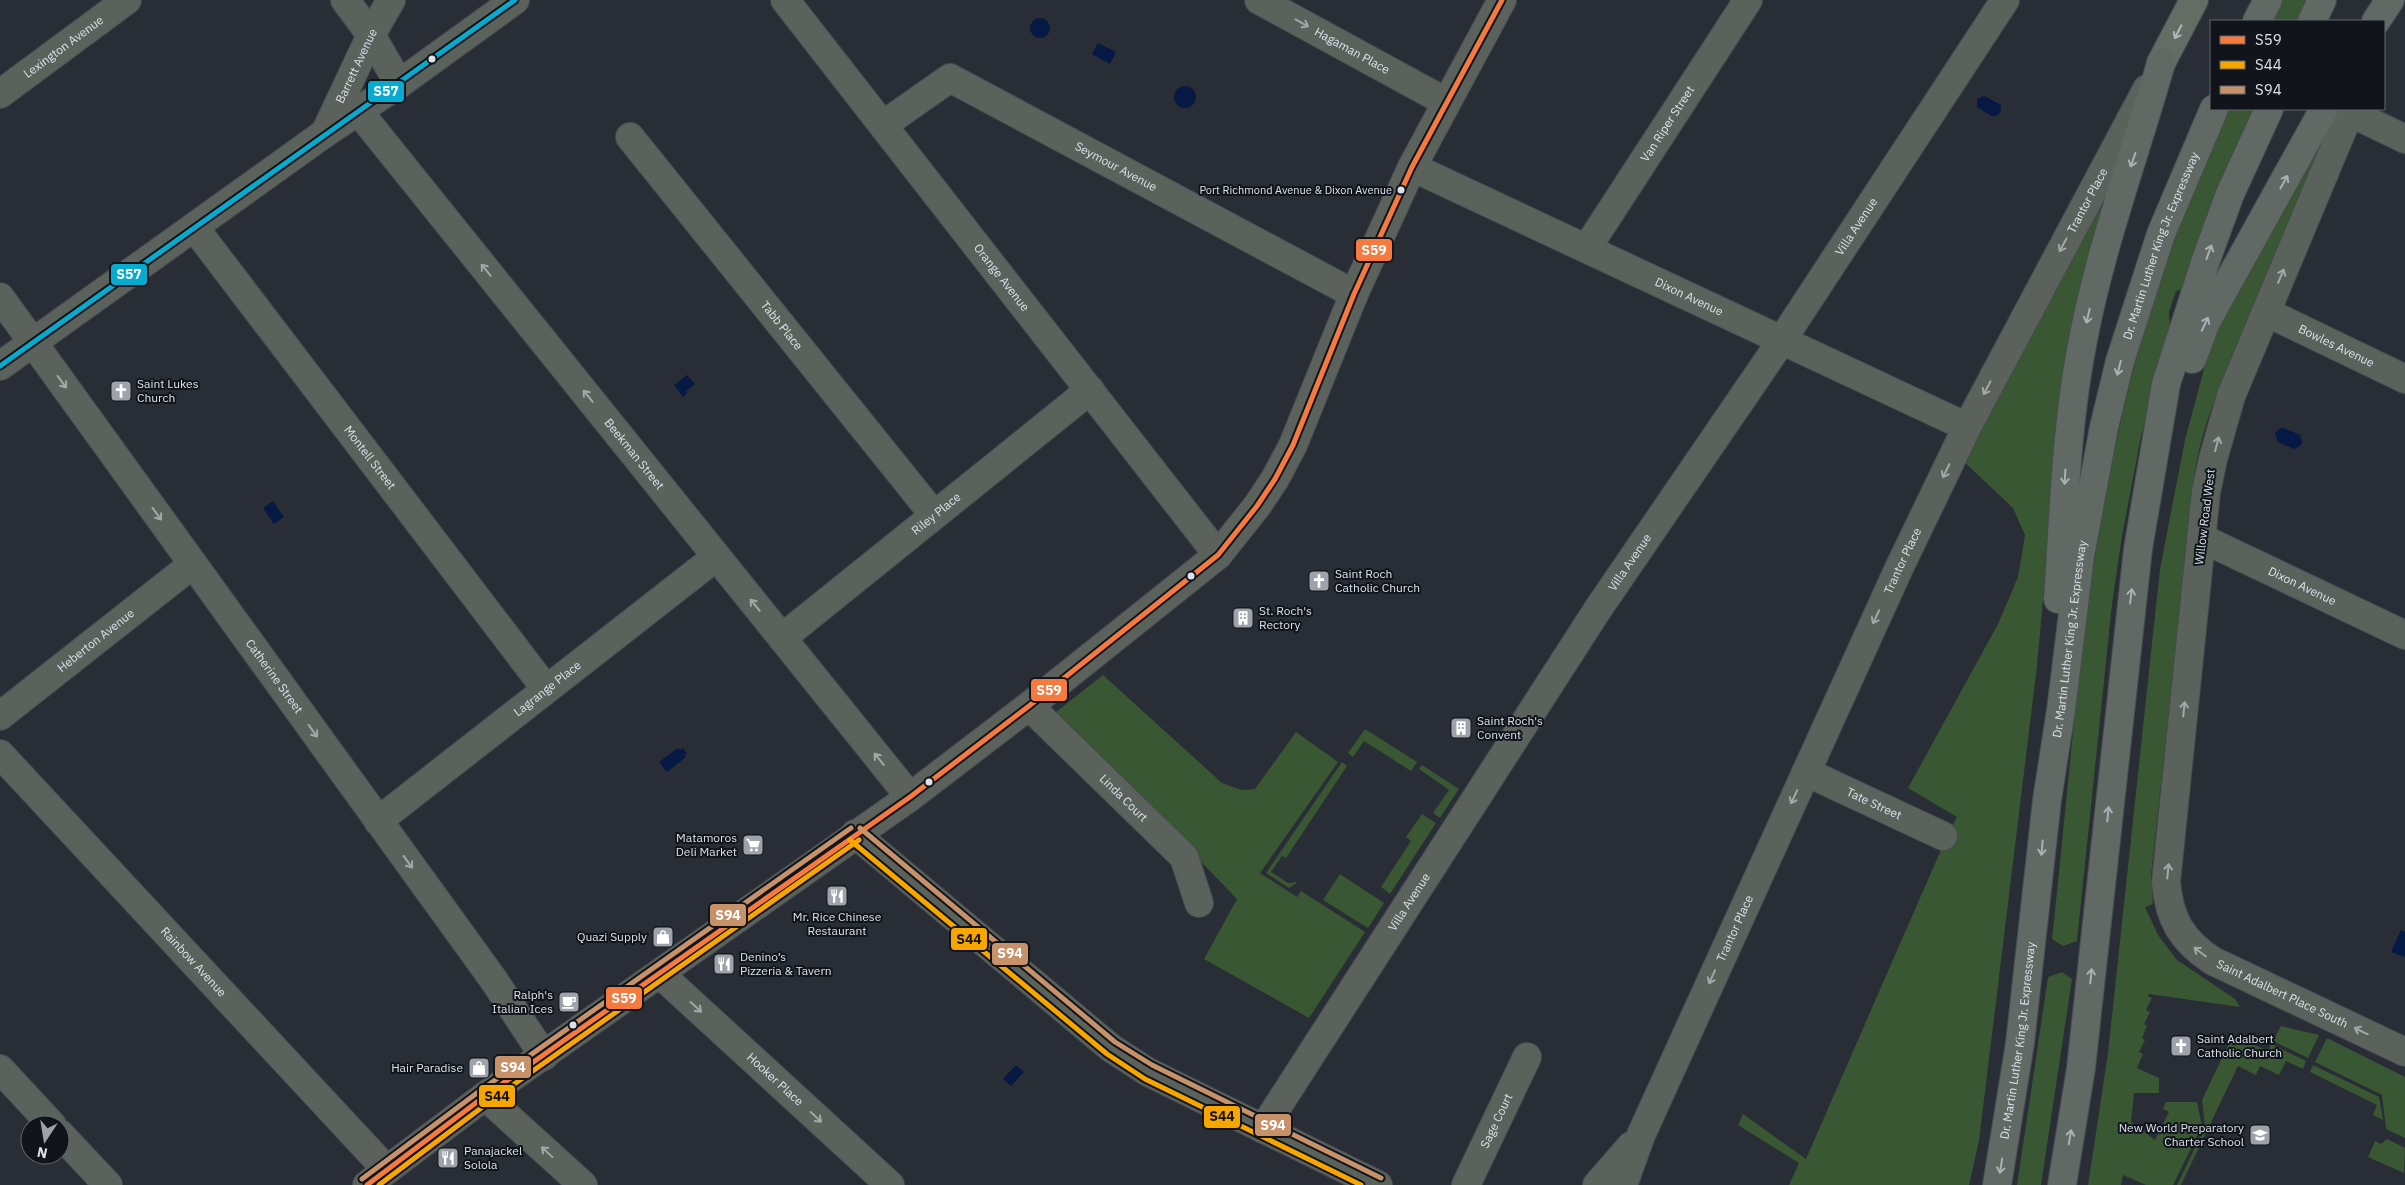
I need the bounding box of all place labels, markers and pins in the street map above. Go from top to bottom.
unlabelled marker [427,54,437,64]
place label: Port Richmond Avenue & Dixon Avenue [1199,183,1392,197]
marker: Port Richmond Avenue & Dixon Avenue [1396,185,1406,195]
place label: Saint Lukes Church [137,376,199,405]
church icon: Saint Lukes Church [109,379,133,403]
place label: Saint Roch Catholic Church [1335,566,1420,595]
church icon: Saint Roch Catholic Church [1307,569,1331,593]
unlabelled marker [1186,571,1196,581]
place label: St. Roch's Rectory [1259,603,1312,632]
building icon: St. Roch's Rectory [1231,606,1255,630]
place label: Saint Roch's Convent [1477,713,1543,742]
building icon: Saint Roch's Convent [1449,716,1473,740]
unlabelled marker [924,777,934,787]
place label: Matamoros Deli Market [676,830,737,859]
supermarket icon: Matamoros Deli Market [741,833,765,857]
restaurant icon: Mr. Rice Chinese Restaurant [825,884,849,908]
place label: Mr. Rice Chinese Restaurant [793,909,882,938]
shop icon: Quazi Supply [651,925,675,949]
place label: Quazi Supply [577,929,647,944]
place label: Denino’s Pizzeria & Tavern [740,949,832,978]
restaurant icon: Denino’s Pizzeria & Tavern [712,952,736,976]
place label: Ralph's Italian Ices [492,987,553,1016]
cafe icon: Ralph's Italian Ices [557,990,581,1014]
unlabelled marker [568,1020,578,1030]
place label: Saint Adalbert Catholic Church [2197,1031,2282,1060]
church icon: Saint Adalbert Catholic Church [2169,1034,2193,1058]
shop icon: Hair Paradise [467,1056,491,1080]
place label: Hair Paradise [391,1060,463,1075]
place label: New World Preparatory Charter School [2119,1120,2244,1149]
school or university icon: New World Preparatory Charter School [2248,1123,2272,1147]
place label: Panajackel Solola [464,1143,522,1172]
restaurant icon: Panajackel Solola [436,1146,460,1170]

